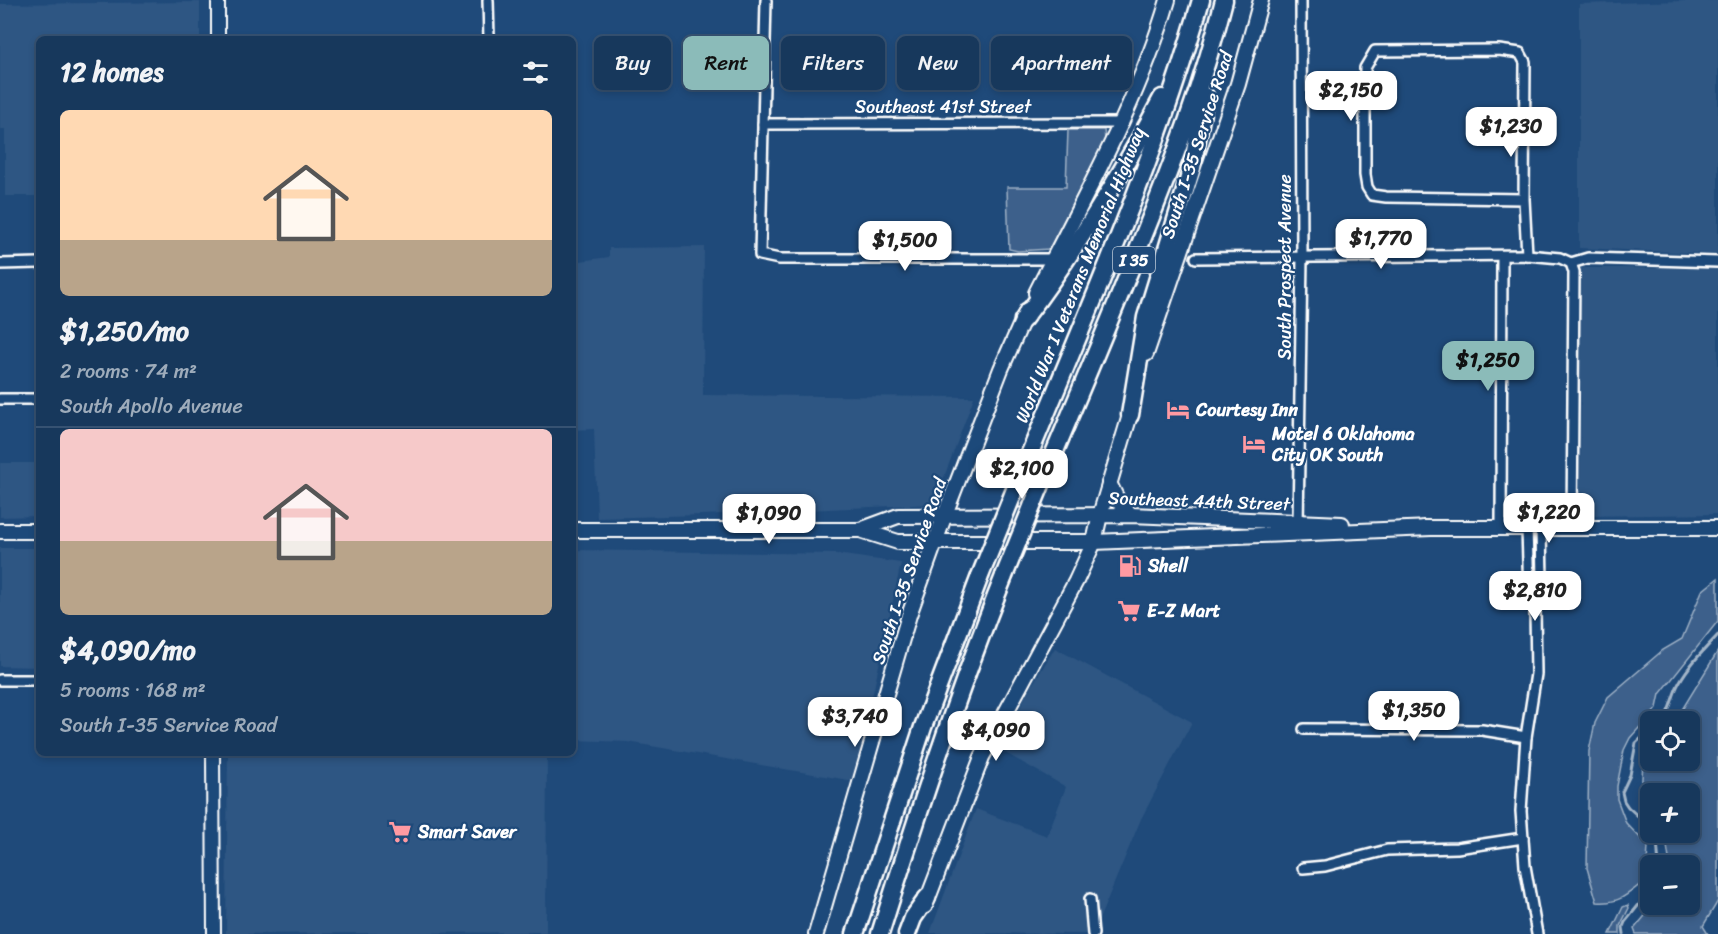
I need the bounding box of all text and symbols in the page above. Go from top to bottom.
chip: Buy [594,36,671,90]
chip: Rent [683,36,769,90]
chip: Filters [781,36,885,90]
chip: New [897,36,979,90]
chip: Apartment [991,36,1132,90]
street label: South I-35 Service Road [1152,46,1243,243]
text: 12 homes [60,49,164,95]
icon: filters [519,56,552,89]
pin: $2,150 [1302,71,1400,122]
text: $2,150 [1319,73,1383,108]
street label: Southeast 41st Street [855,91,1032,123]
pin: $1,230 [1462,107,1560,158]
text: $1,230 [1480,109,1542,144]
street label: World War I Veterans Memorial Highway [1006,121,1154,428]
icon: home [252,149,360,257]
street label: South Prospect Avenue [1269,174,1301,360]
pin: $1,770 [1332,219,1430,270]
pin: $1,500 [856,221,954,272]
text: $1,770 [1350,221,1412,256]
text: $1,500 [873,223,937,258]
road number: I 35 [1113,247,1155,273]
text: $1,250/mo [60,308,189,354]
pin: $1,250 [1439,341,1537,392]
text: $1,250 [1456,343,1520,378]
text: 2 rooms · 74 m² [60,354,197,389]
text: South Apollo Avenue [60,389,243,424]
place label: Courtesy Inn [1195,394,1298,426]
hotel icon: Courtesy Inn [1165,397,1191,423]
place label: Motel 6 Oklahoma City OK South [1271,418,1415,471]
hotel icon: Motel 6 Oklahoma City OK South [1241,431,1267,457]
pin: $2,100 [973,449,1071,500]
text: $2,100 [990,451,1054,486]
icon: home [252,468,360,576]
street label: South I-35 Service Road [862,472,956,669]
street label: Southeast 44th Street [1108,482,1291,520]
pin: $1,220 [1500,493,1598,544]
pin: $1,090 [720,494,818,545]
text: $1,220 [1517,495,1581,530]
text: $1,090 [737,496,801,531]
place label: Shell [1147,550,1189,582]
fuel station icon: Shell [1117,553,1143,579]
pin: $2,810 [1486,571,1584,622]
text: $2,810 [1503,573,1567,608]
place label: E-Z Mart [1147,595,1221,627]
supermarket icon: E-Z Mart [1116,598,1142,624]
text: $4,090/mo [60,627,196,673]
text: 5 rooms · 168 m² [60,673,206,708]
pin: $1,350 [1365,691,1463,742]
text: $1,350 [1382,693,1446,728]
pin: $3,740 [806,697,904,748]
text: $3,740 [822,699,888,734]
text: South I-35 Service Road [60,708,277,743]
pin: $4,090 [947,711,1045,762]
map controls [1640,711,1700,915]
button: locate [1640,711,1700,771]
text: $4,090 [962,713,1030,748]
button: + [1640,783,1700,843]
place label: Smart Saver [417,816,518,848]
supermarket icon: Smart Saver [387,819,413,845]
button: − [1640,855,1700,915]

